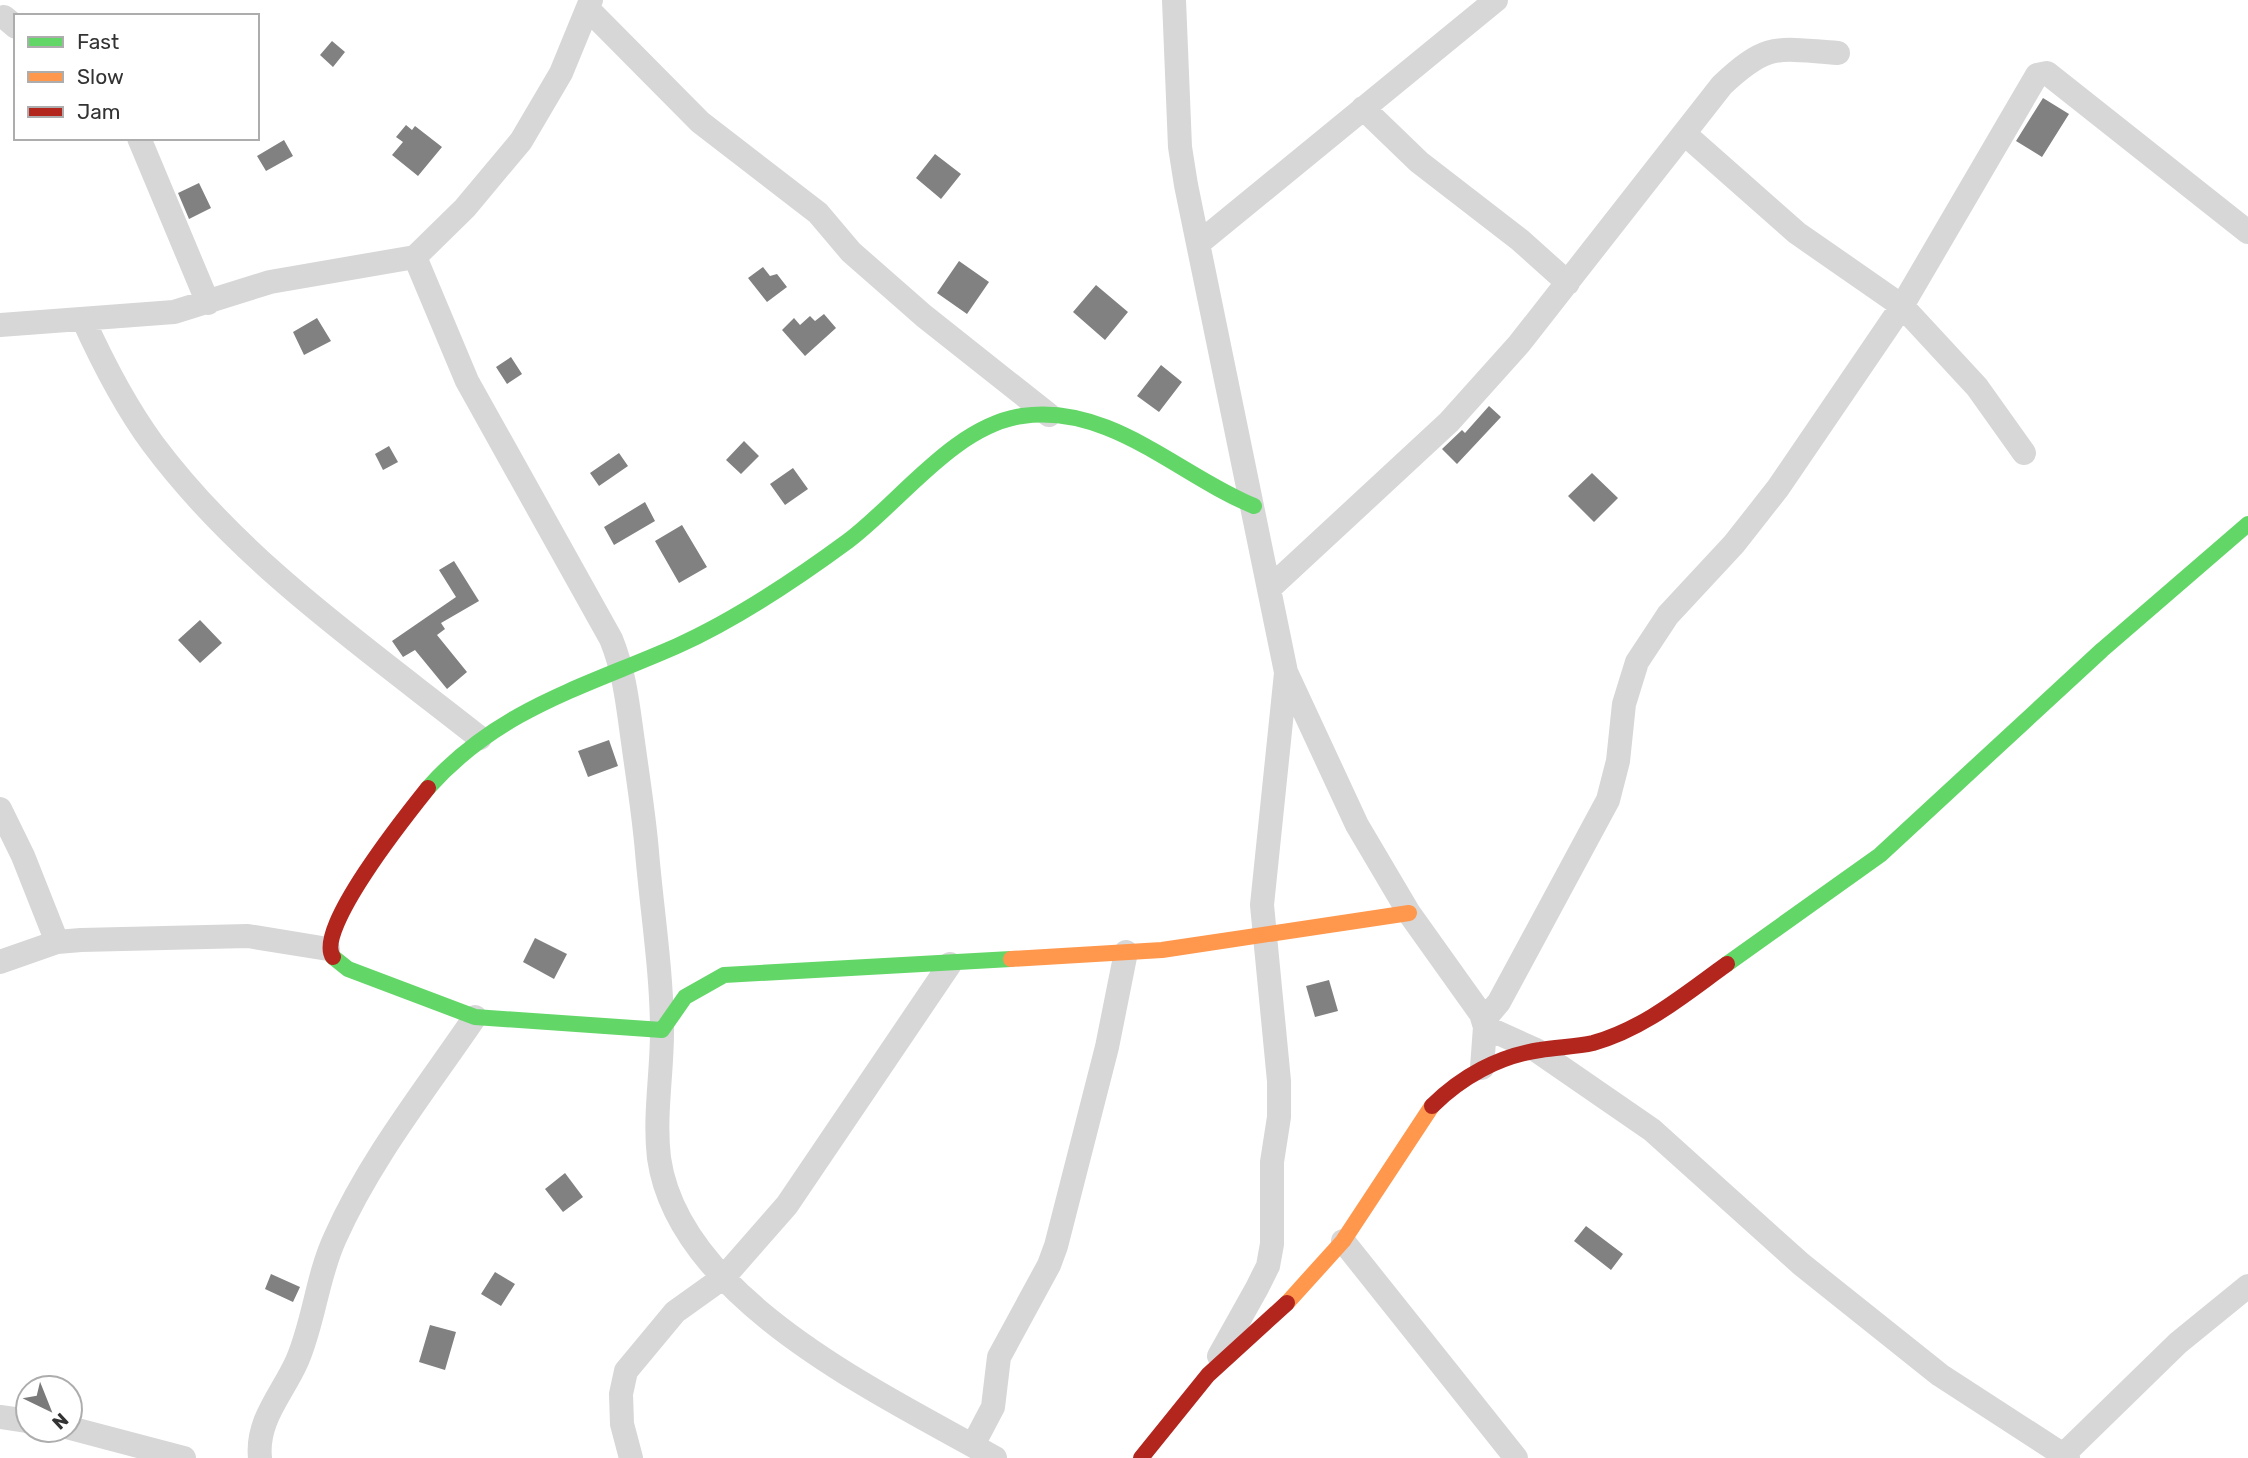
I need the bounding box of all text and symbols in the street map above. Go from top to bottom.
legend [14,14,259,140]
text: Fast [77,29,119,54]
text: Slow [77,64,124,89]
text: Jam [77,99,121,124]
north arrow [14,1374,84,1444]
text: N [47,1408,73,1434]

